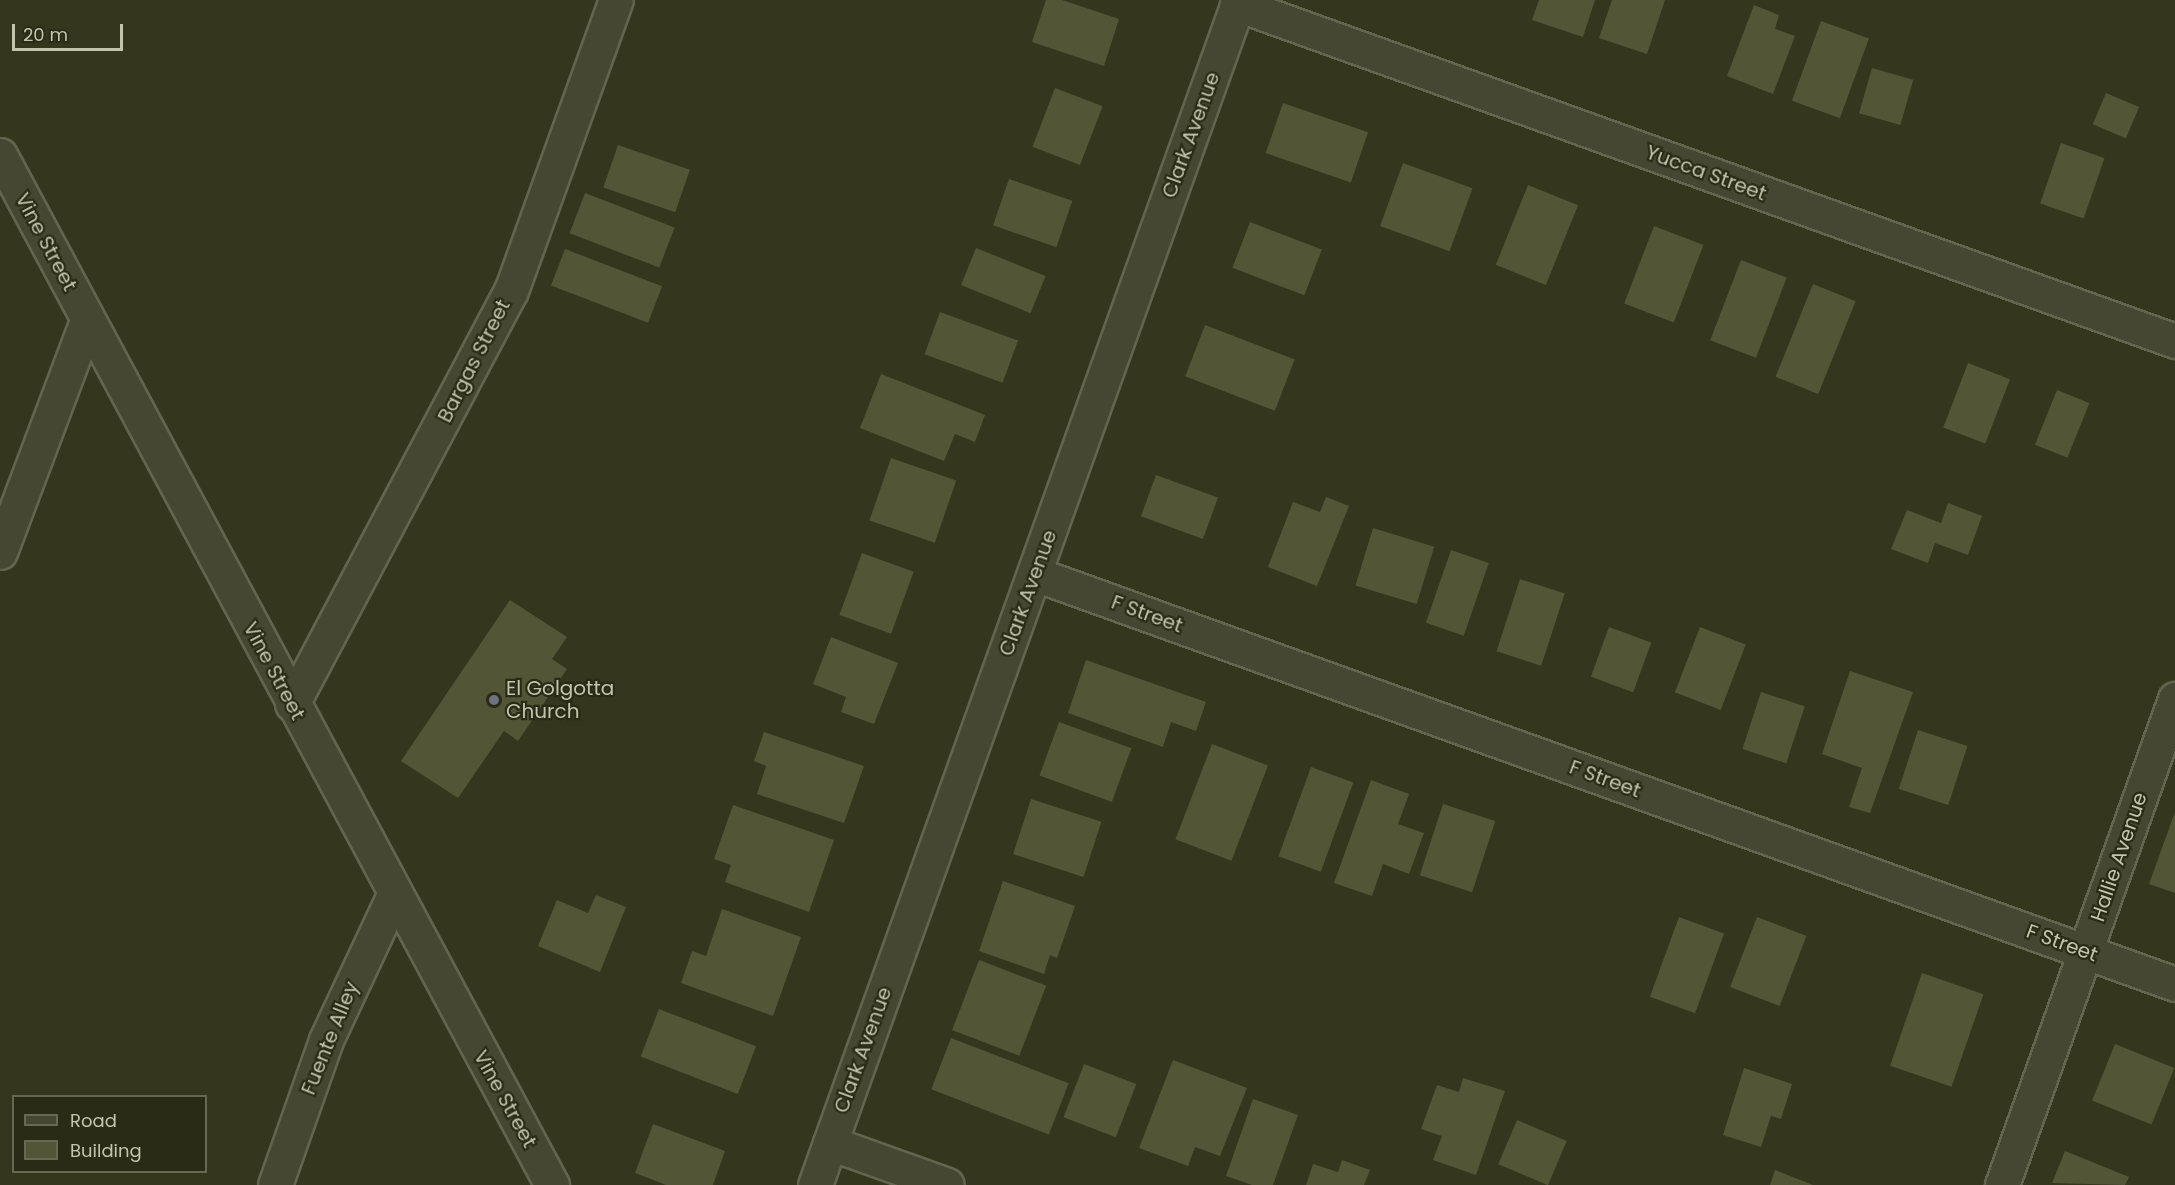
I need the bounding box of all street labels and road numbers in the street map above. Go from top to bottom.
street label: Clark Avenue [1157,69,1225,201]
street label: Yucca Street [1643,140,1769,206]
street label: Vine Street [10,189,82,295]
street label: Bargas Street [433,296,515,426]
street label: Clark Avenue [994,527,1062,659]
street label: F Street [1108,590,1186,638]
street label: Vine Street [238,618,310,724]
street label: F Street [1566,755,1644,803]
street label: Hallie Avenue [2086,789,2152,925]
street label: F Street [2023,919,2101,967]
street label: Fuente Alley [296,978,364,1098]
street label: Clark Avenue [829,984,897,1116]
street label: Vine Street [468,1046,542,1152]

